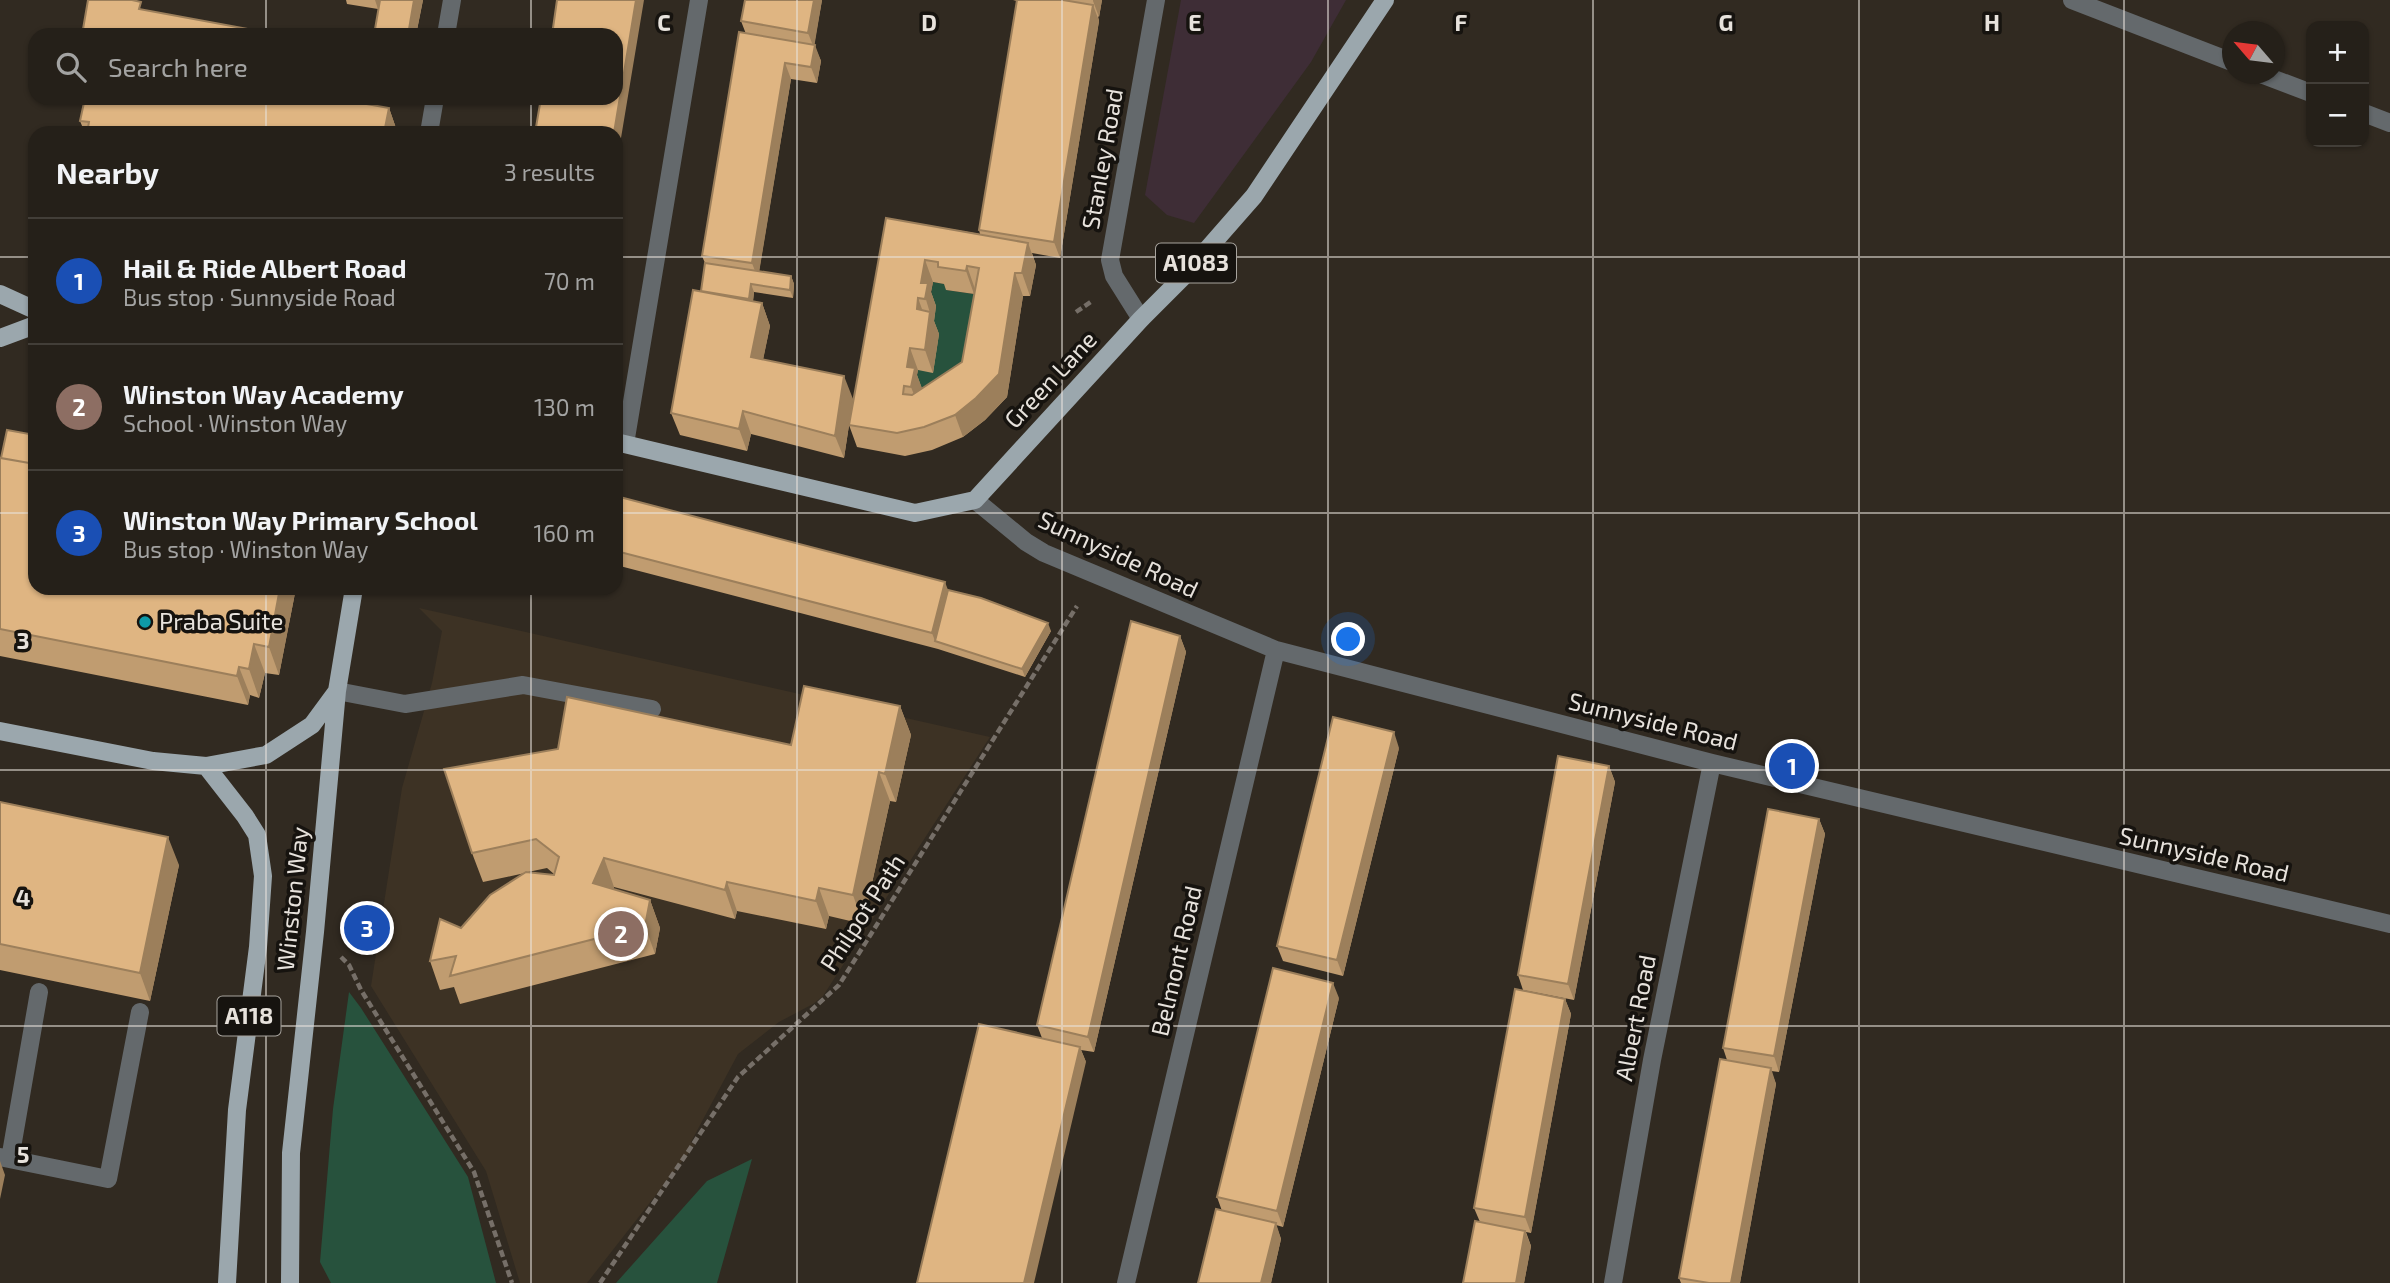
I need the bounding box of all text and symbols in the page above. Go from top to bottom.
text: C [657,8,671,36]
text: D [921,8,937,36]
text: E [1188,8,1202,36]
text: F [1455,8,1468,36]
text: G [1719,8,1733,36]
text: H [1984,8,2000,36]
north arrow [2222,21,2285,84]
map controls [2306,21,2369,147]
button: + [2306,21,2369,84]
search box [28,28,623,105]
icon: search [52,48,90,86]
text: Search here [108,51,248,82]
button: − [2306,84,2369,147]
street label: Stanley Road [1075,86,1128,231]
text: Nearby [56,154,159,190]
text: 3 results [504,158,595,186]
road number: A1083 [1156,244,1236,282]
text: Hail & Ride Albert Road [123,252,407,283]
text: 1 [74,267,84,295]
text: 70 m [544,267,595,295]
text: Bus stop · Sunnyside Road [123,283,396,311]
street label: Green Lane [998,325,1102,433]
text: Winston Way Academy [123,378,404,409]
text: 2 [72,393,86,421]
text: 130 m [534,393,595,421]
text: School · Winston Way [123,409,347,437]
text: Winston Way Primary School [123,504,478,535]
street label: Sunnyside Road [1034,504,1203,603]
text: 3 [72,519,86,547]
text: 160 m [534,519,595,547]
text: Bus stop · Winston Way [123,535,368,563]
place label: Praba Suite [159,606,283,635]
marker: Praba Suite [137,614,153,630]
your location [1331,622,1365,656]
text: 3 [16,626,30,654]
street label: Sunnyside Road [1566,686,1741,756]
pin: 1 [1769,740,1815,792]
street label: Sunnyside Road [2117,820,2292,887]
street label: Winston Way [270,825,314,972]
street label: Philpot Path [813,848,910,976]
text: 4 [16,883,30,911]
street label: Belmont Road [1144,883,1207,1039]
pin: 3 [344,902,390,954]
pin: 2 [598,908,644,960]
street label: Albert Road [1608,952,1661,1083]
road number: A118 [218,996,280,1036]
text: 5 [17,1140,29,1168]

